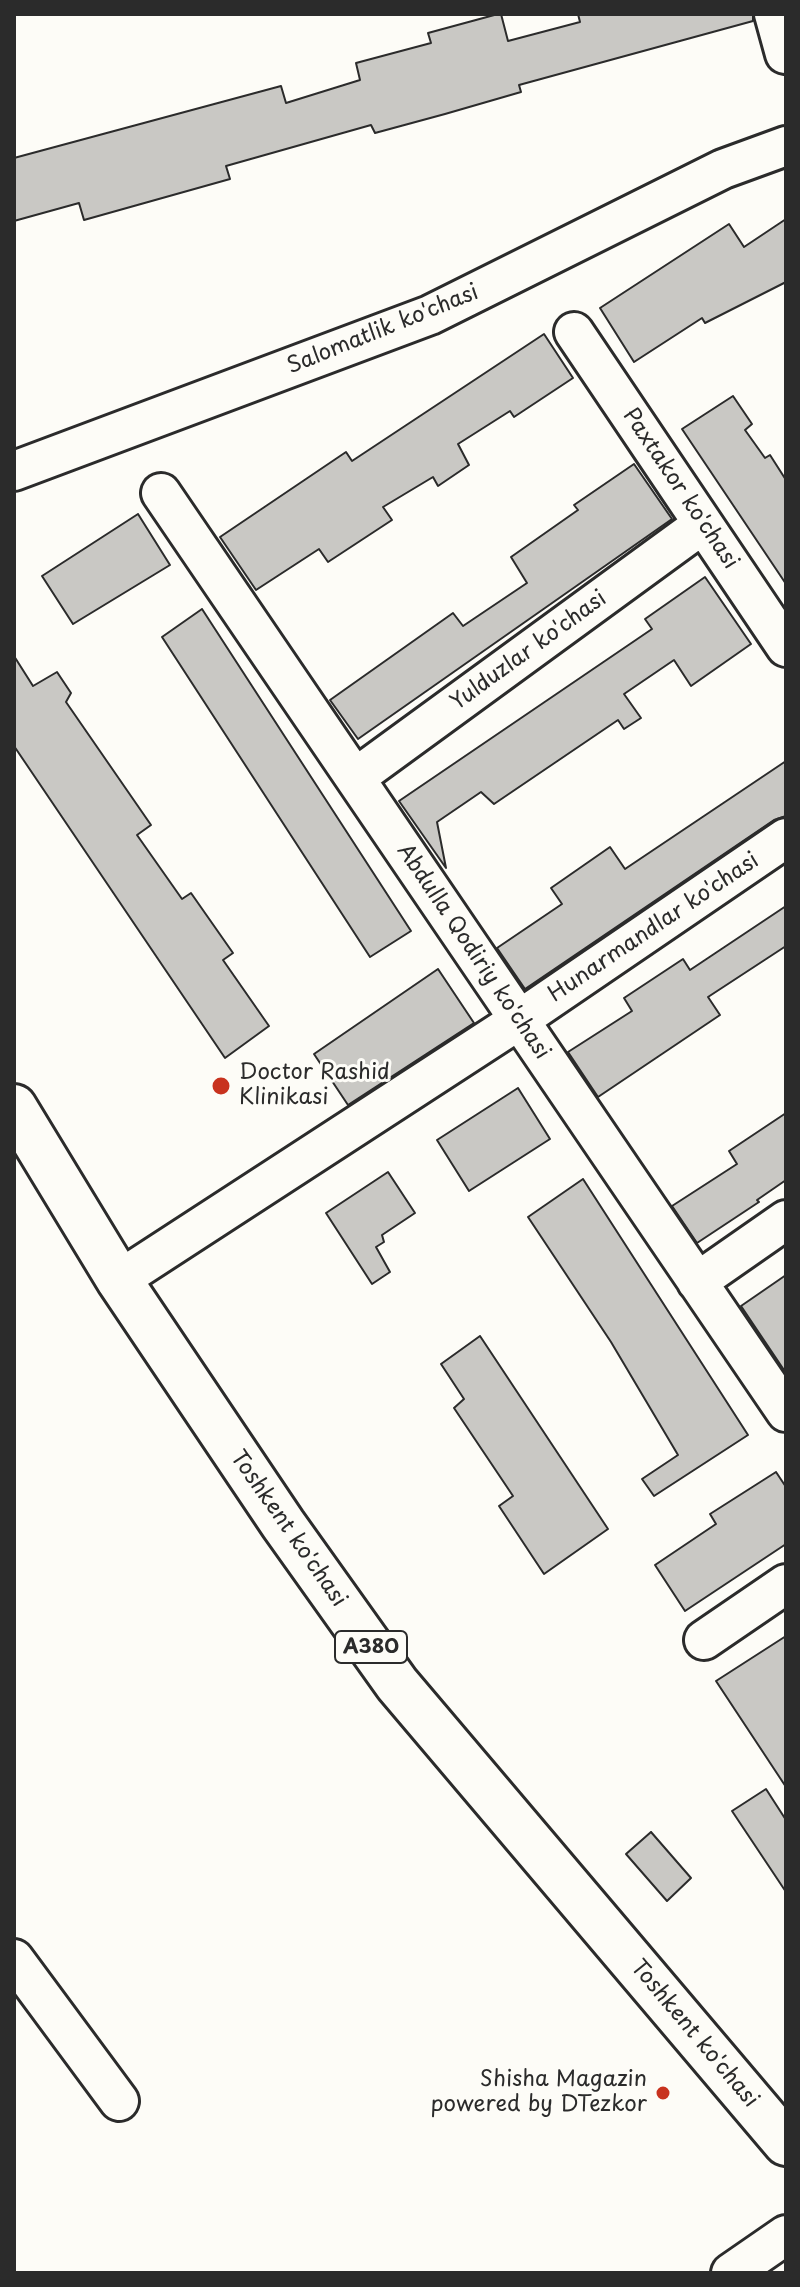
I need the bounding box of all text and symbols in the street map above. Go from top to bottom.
street label: Salomatlik ko'chasi [283,280,483,380]
street label: Paxtakor ko'chasi [616,404,744,574]
street label: Yulduzlar ko'chasi [446,586,612,716]
street label: Abdulla Qodiriy ko'chasi [391,839,555,1065]
street label: Hunarmandlar ko'chasi [544,848,764,1008]
place label: Doctor Rashid Klinikasi [239,1060,390,1112]
marker: Doctor Rashid Klinikasi [210,1075,232,1097]
street label: Toshkent ko'chasi [224,1446,352,1612]
road number: A380 [335,1631,407,1663]
street label: Toshkent ko'chasi [625,1955,763,2113]
place label: Shisha Magazin powered by DTezkor [431,2067,647,2118]
marker: Shisha Magazin powered by DTezkor [654,2084,672,2102]

